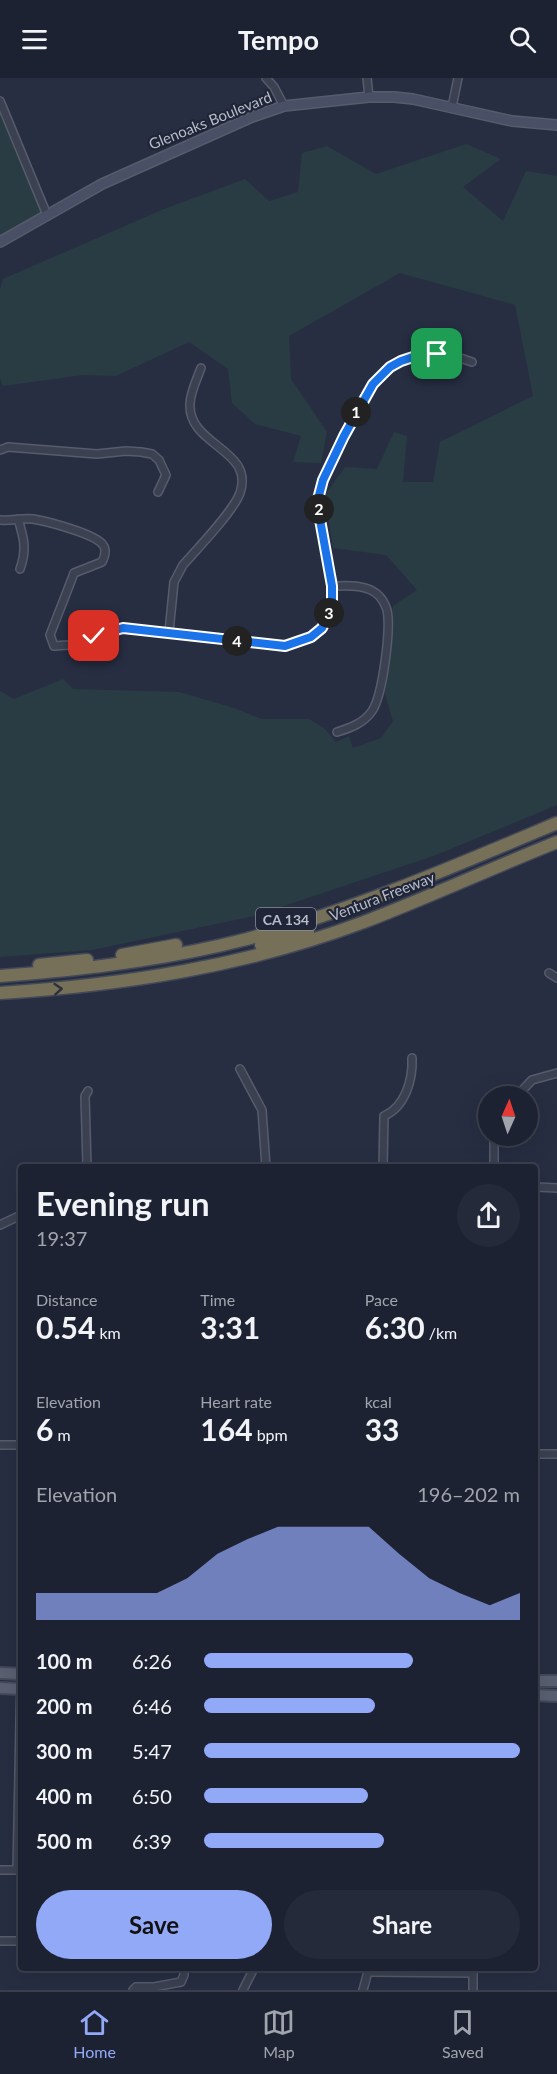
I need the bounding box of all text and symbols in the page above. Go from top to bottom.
icon: menu [18,23,51,56]
text: Tempo [238,23,319,56]
icon: search [506,23,539,56]
street label: Glenoaks Boulevard [146,87,274,153]
pin [411,328,462,379]
icon: arrive [420,337,453,370]
pin: 1 [341,397,371,427]
text: 1 [351,402,361,421]
pin: 2 [304,494,334,524]
text: 2 [314,499,324,518]
pin: 3 [314,598,344,628]
text: 3 [324,603,334,622]
pin [68,610,119,661]
icon: check [77,619,110,652]
pin: 4 [222,626,252,656]
text: 4 [232,631,242,650]
street label: Ventura Freeway [327,868,437,924]
road number: CA 134 [256,908,316,930]
one-way arrow [54,983,63,996]
north arrow [478,1086,538,1146]
map controls [478,1086,538,1146]
text: Evening run [36,1183,210,1223]
button: share [457,1184,520,1247]
text: 19:37 [36,1226,87,1250]
text: Distance [36,1290,97,1309]
text: Time [200,1290,235,1309]
text: Pace [365,1290,398,1309]
text: 0.54 [36,1309,95,1345]
text: 3:31 [200,1309,260,1345]
text: 6:30 [365,1309,425,1345]
text: km [95,1323,121,1342]
text: /km [425,1323,457,1342]
text: Elevation [36,1392,101,1411]
text: Heart rate [200,1392,272,1411]
text: kcal [365,1392,392,1411]
text: 6 [36,1411,53,1447]
text: 164 [200,1411,253,1447]
text: 33 [365,1411,399,1447]
text: m [53,1425,71,1444]
text: bpm [253,1425,288,1444]
text: Elevation [36,1482,117,1506]
text: 196–202 m [417,1482,520,1506]
text: 100 m [36,1649,92,1673]
text: 6:26 [132,1649,172,1673]
text: 200 m [36,1694,92,1718]
text: 6:46 [132,1694,172,1718]
text: 300 m [36,1739,92,1763]
text: 5:47 [132,1739,172,1763]
text: 400 m [36,1784,92,1808]
text: 6:50 [132,1784,172,1808]
text: 500 m [36,1829,92,1853]
text: 6:39 [132,1829,172,1853]
button: Save [36,1890,272,1959]
button: Share [284,1890,520,1959]
tab: Home [73,2006,116,2061]
tab: Map [262,2006,295,2061]
tab: Saved [442,2006,484,2061]

